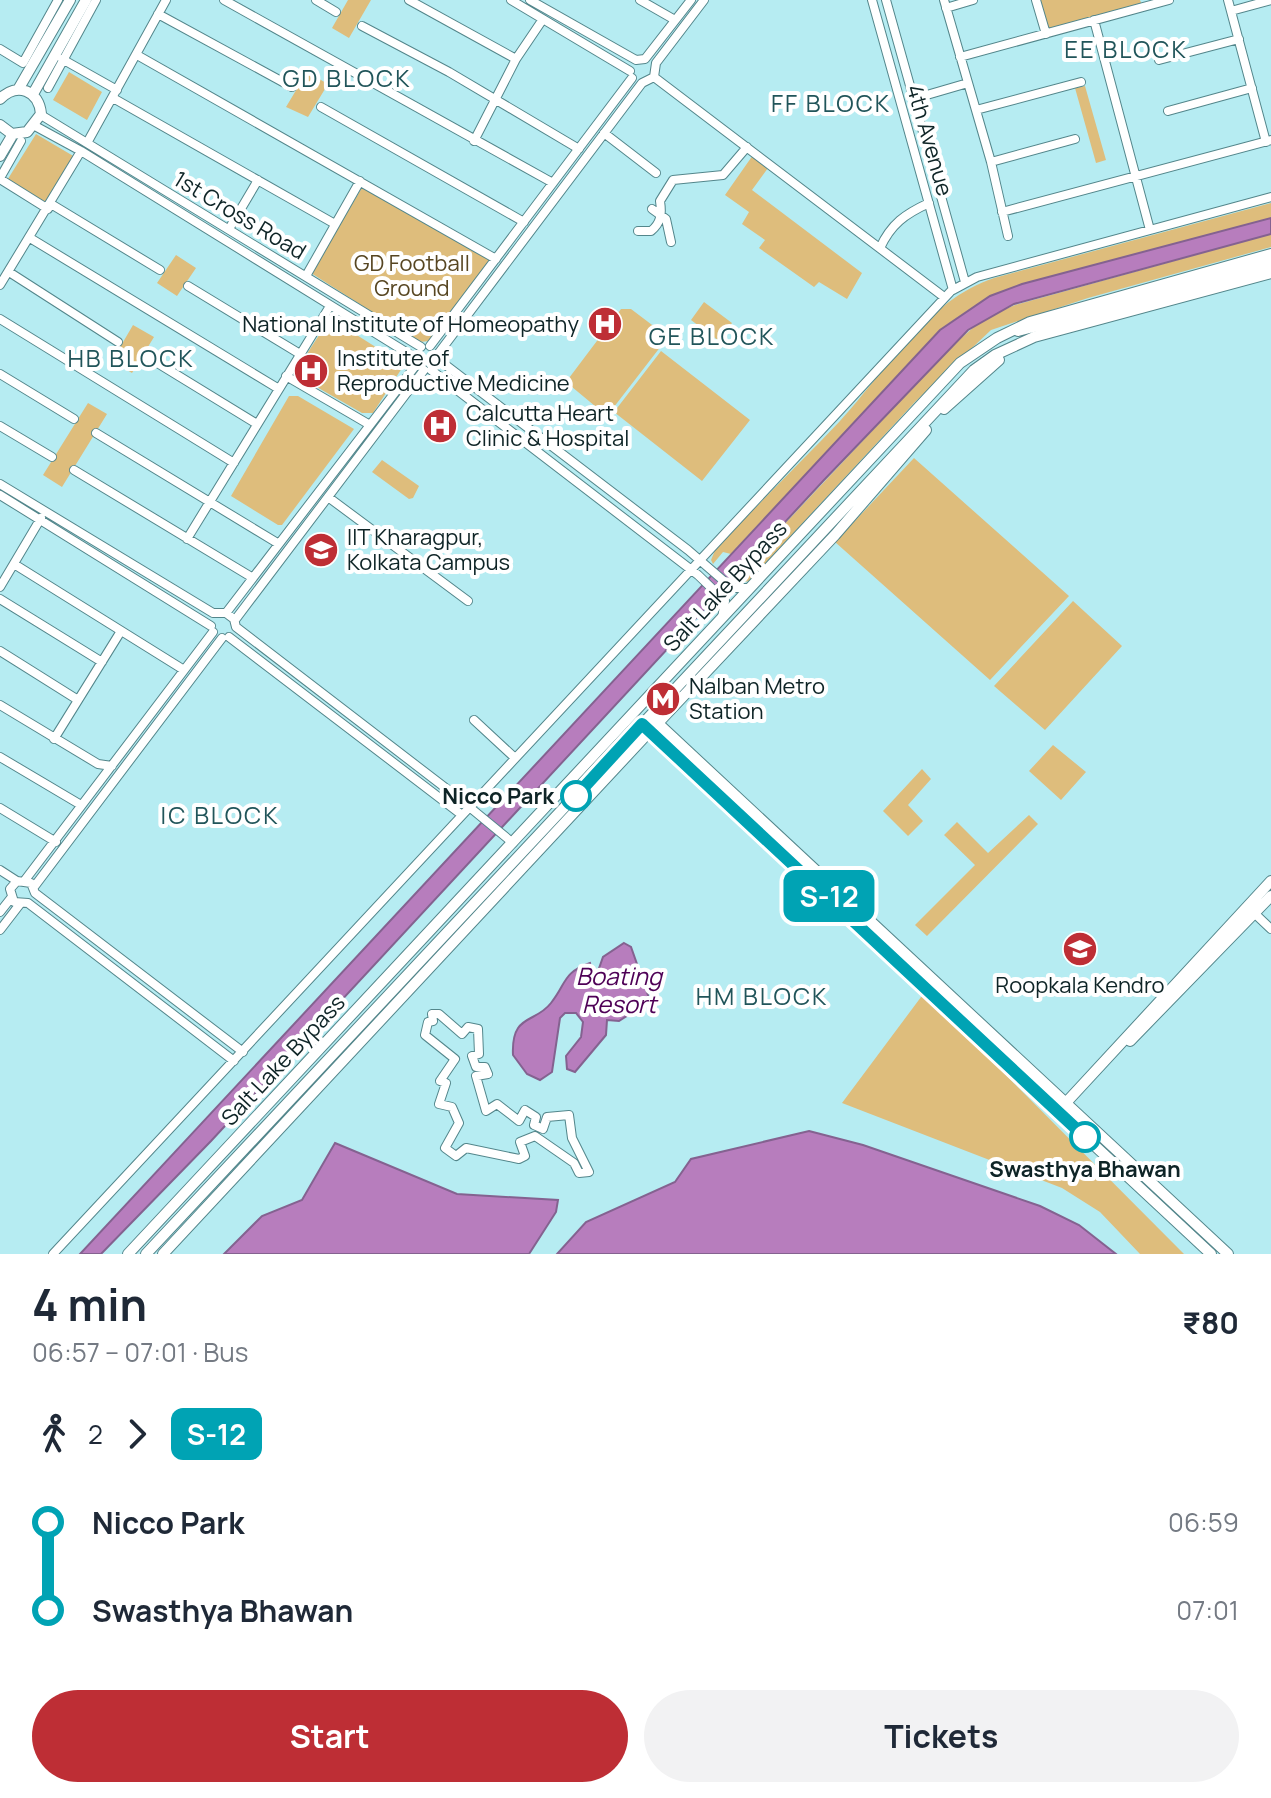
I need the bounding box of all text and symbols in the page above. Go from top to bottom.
district label: EE BLOCK [1064,32,1188,65]
district label: GD BLOCK [282,61,412,94]
street label: 4th Avenue [900,81,960,199]
district label: FF BLOCK [771,86,891,119]
street label: 1st Cross Road [168,164,312,266]
park label: GD Football Ground [354,248,470,303]
hospital icon: National Institute of Homeopathy [586,305,624,343]
place label: National Institute of Homeopathy [242,309,579,339]
district label: GE BLOCK [649,319,775,352]
district label: HB BLOCK [67,341,195,374]
place label: Institute of Reproductive Medicine [337,343,570,398]
hospital icon: Institute of Reproductive Medicine [292,352,330,390]
place label: Calcutta Heart Clinic & Hospital [466,398,629,453]
hospital icon: Calcutta Heart Clinic & Hospital [421,407,459,445]
street label: Salt Lake Bypass [656,514,794,658]
place label: IIT Kharagpur, Kolkata Campus [347,522,510,577]
school or university icon: IIT Kharagpur, Kolkata Campus [302,531,340,569]
place label: Nalban Metro Station [689,671,825,726]
metro station icon: Nalban Metro Station [644,680,682,718]
place label: Nicco Park [442,781,555,811]
marker: Nicco Park [561,781,591,811]
district label: IC BLOCK [161,798,279,831]
line badge: S-12 [773,870,885,922]
text: S-12 [799,877,859,915]
school or university icon: Roopkala Kendro [1061,930,1099,968]
water label: Boating Resort [576,959,664,1020]
place label: Roopkala Kendro [995,970,1165,1000]
district label: HM BLOCK [696,979,828,1012]
street label: Salt Lake Bypass [214,988,352,1132]
marker: Swasthya Bhawan [1070,1122,1100,1152]
place label: Swasthya Bhawan [989,1154,1181,1184]
text: 4 min [32,1274,147,1334]
text: ₹80 [1182,1302,1239,1343]
text: 06:57 – 07:01 · Bus [32,1334,248,1370]
icon: walk [32,1412,76,1456]
icon: forward [115,1412,159,1456]
text: S-12 [187,1415,246,1453]
text: 2 [88,1416,103,1452]
text: Nicco Park [92,1502,244,1543]
text: 06:59 [1168,1504,1239,1540]
text: Swasthya Bhawan [92,1590,353,1631]
text: 07:01 [1176,1592,1239,1628]
button: Start [32,1690,628,1782]
button: Tickets [644,1690,1239,1782]

